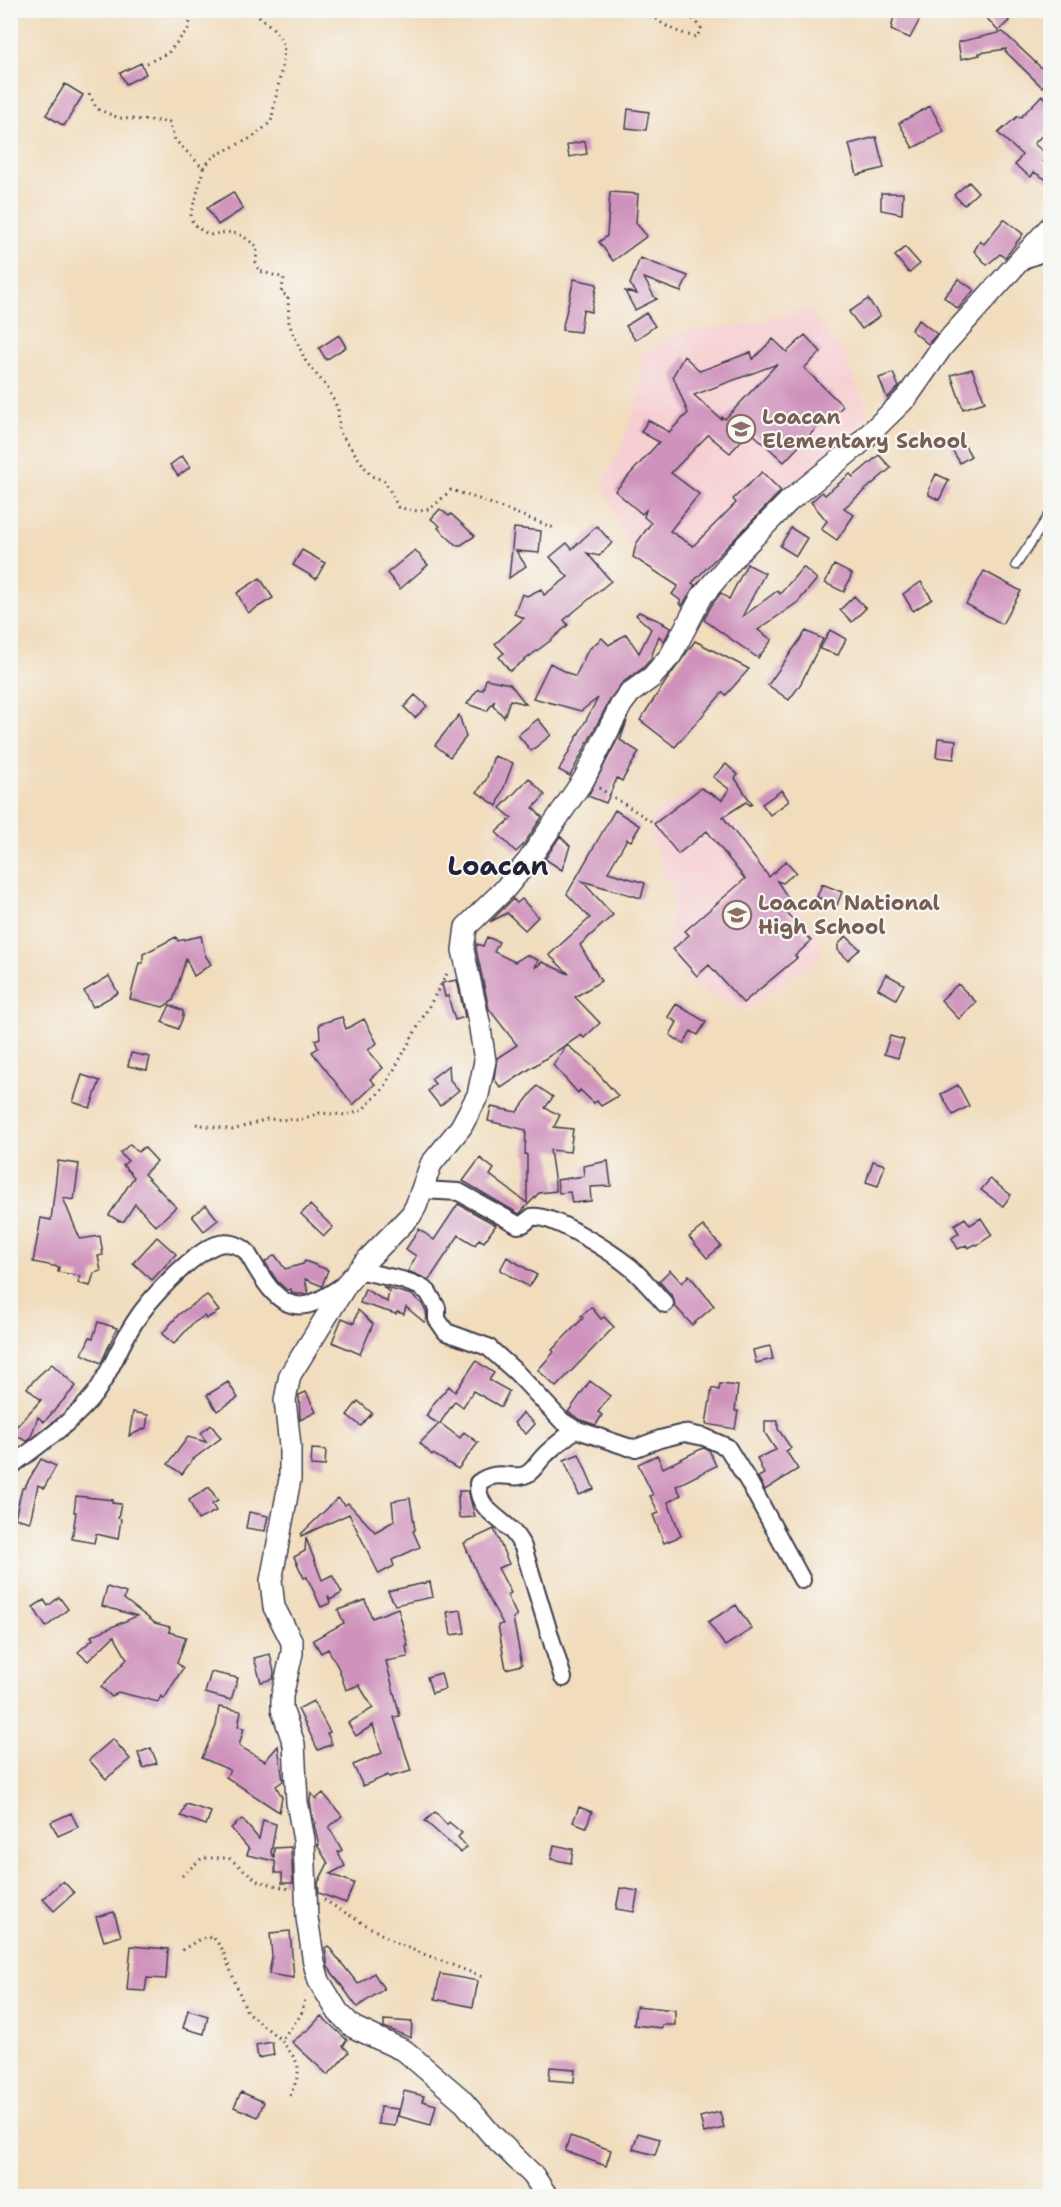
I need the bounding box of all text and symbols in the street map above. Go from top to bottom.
place label: Loacan Elementary School [762,403,967,455]
school or university icon: Loacan Elementary School [725,413,757,445]
district label: Loacan [448,847,548,884]
place label: Loacan National High School [758,889,940,941]
school or university icon: Loacan National High School [721,899,753,931]

